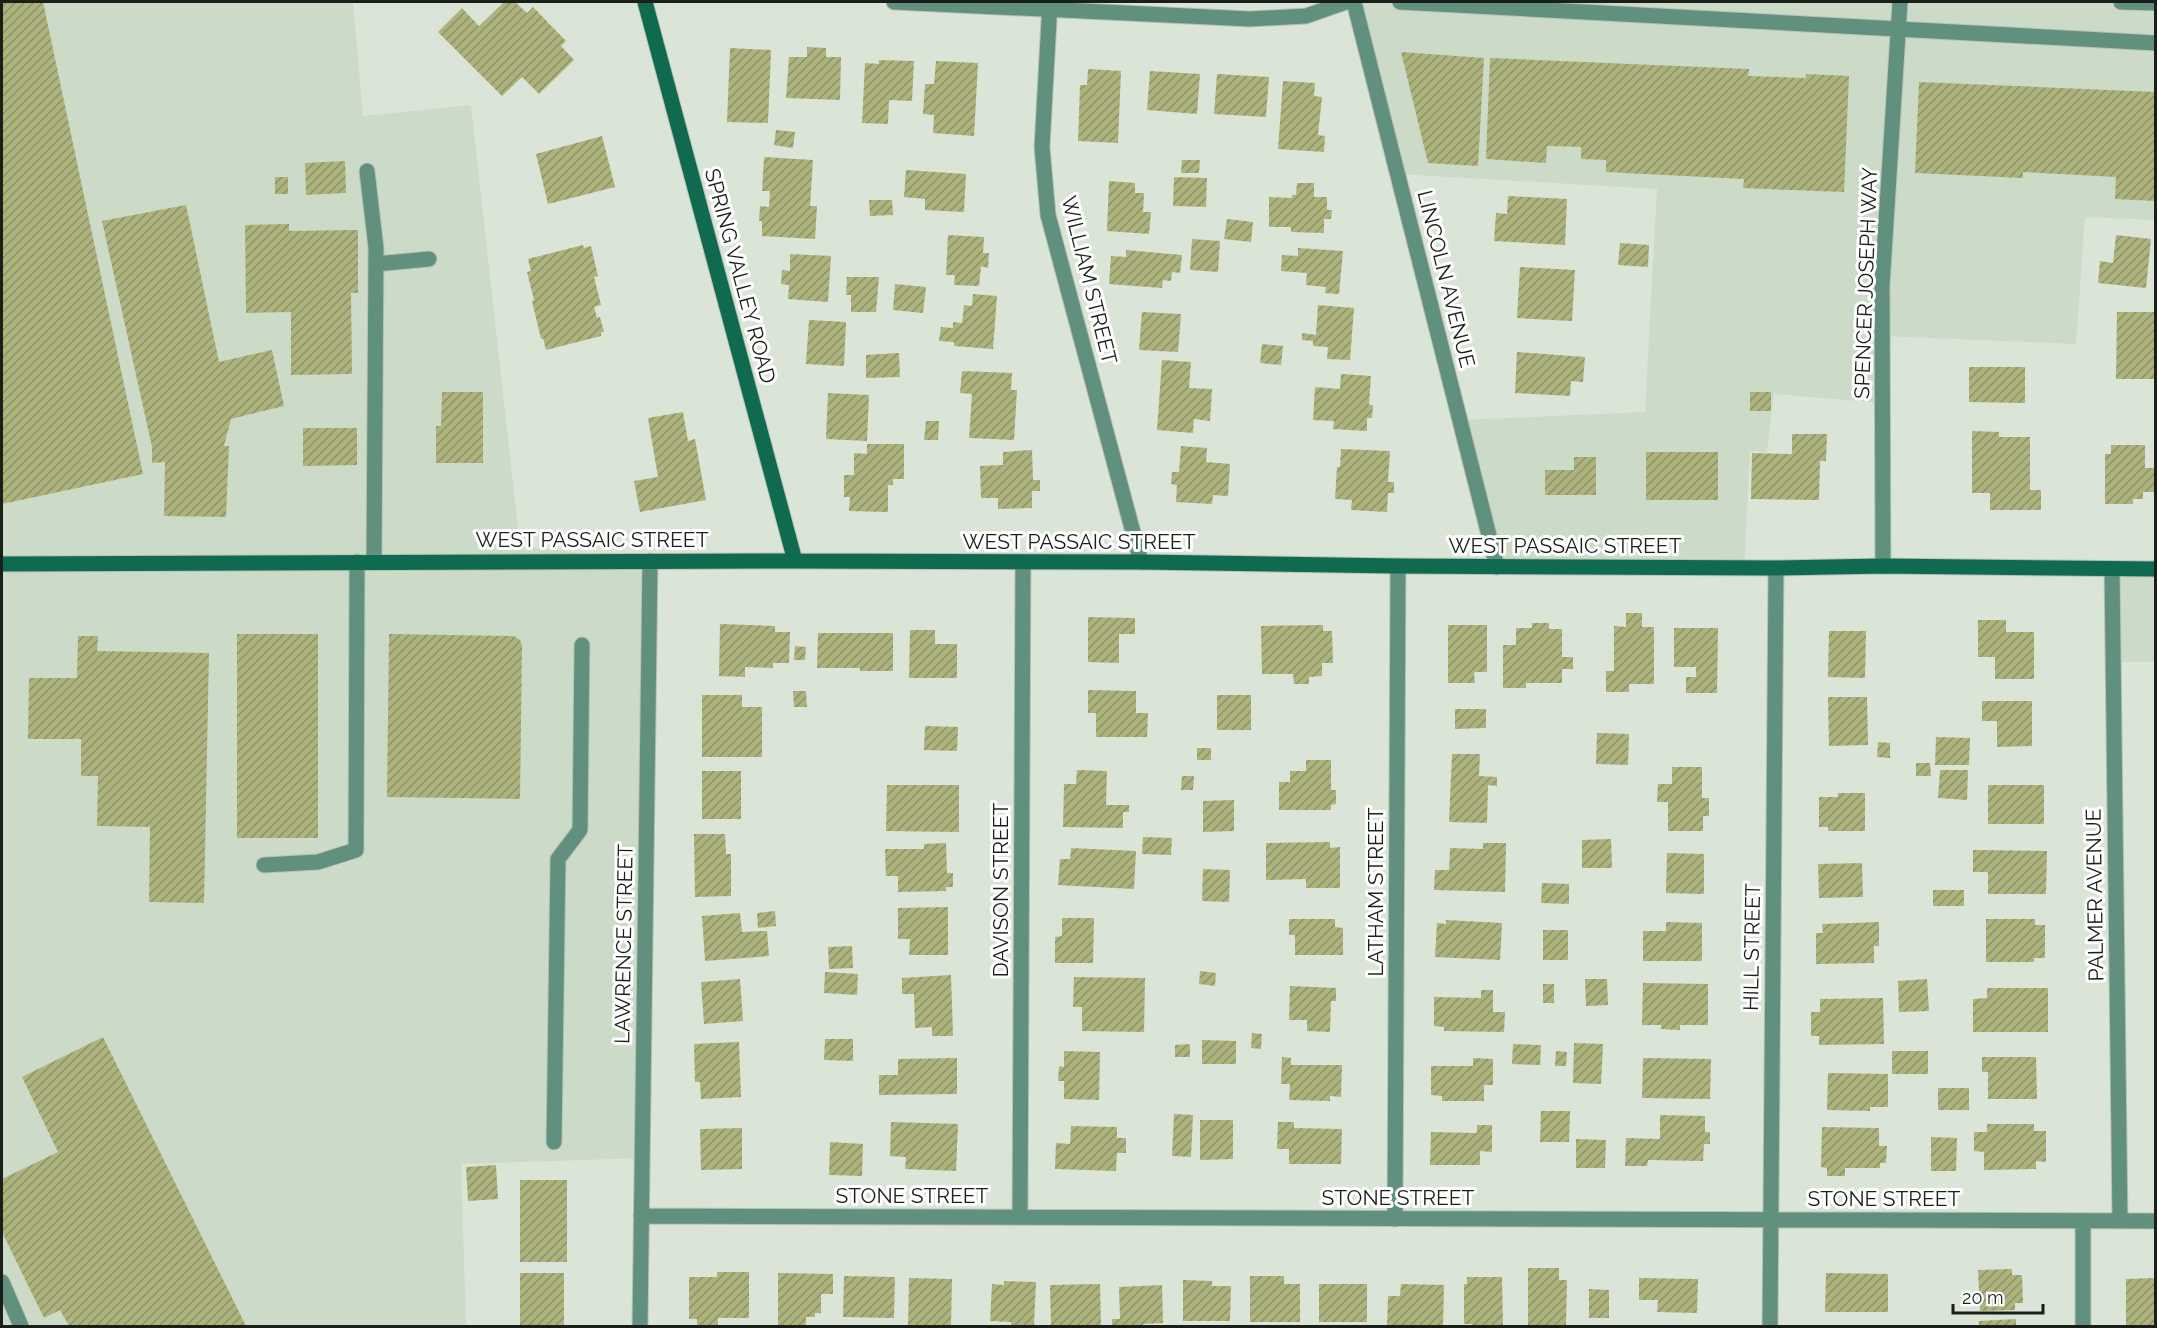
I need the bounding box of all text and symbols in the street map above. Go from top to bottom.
street label: SPRING VALLEY ROAD [700,166,781,386]
street label: SPENCER JOSEPH WAY [1849,166,1882,399]
street label: LINCOLN AVENUE [1412,188,1481,370]
street label: WILLIAM STREET [1056,193,1123,367]
street label: WEST PASSAIC STREET [476,527,709,552]
street label: WEST PASSAIC STREET [963,529,1196,554]
street label: WEST PASSAIC STREET [1449,533,1682,558]
street label: DAVISON STREET [988,803,1013,977]
street label: LATHAM STREET [1363,807,1388,976]
street label: PALMER AVENUE [2080,808,2109,982]
street label: LAWRENCE STREET [609,844,638,1044]
street label: HILL STREET [1738,883,1765,1011]
street label: STONE STREET [836,1183,989,1208]
street label: STONE STREET [1322,1185,1475,1210]
street label: STONE STREET [1808,1186,1961,1211]
scale bar [1953,1277,2043,1315]
text: 20 m [1962,1287,2004,1308]

